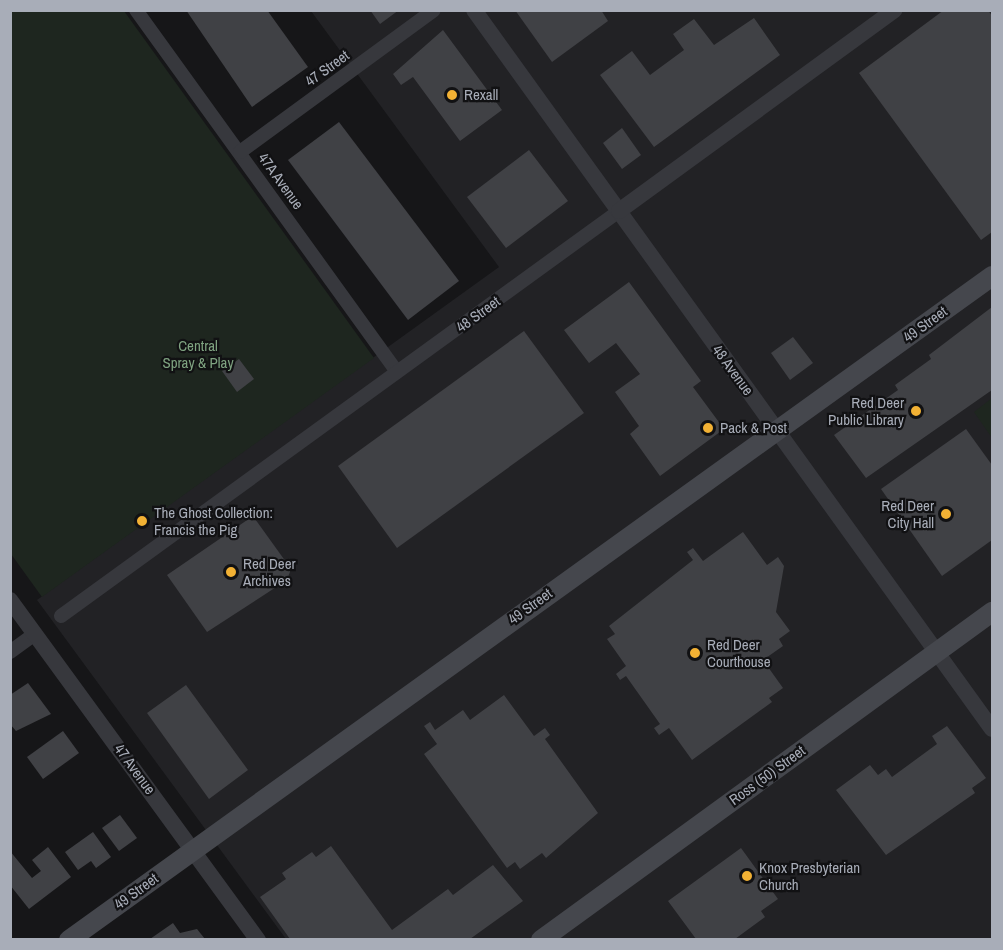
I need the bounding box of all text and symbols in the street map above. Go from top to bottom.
street label: 47 Street [302,46,352,90]
place label: Rexall [464,86,498,104]
marker: Rexall [445,88,459,102]
street label: 47A Avenue [254,149,308,213]
street label: 48 Street [453,292,503,336]
street label: 49 Street [900,302,950,346]
park label: Central Spray & Play [162,336,234,371]
street label: 48 Avenue [708,341,758,399]
place label: Red Deer Public Library [828,393,904,428]
marker: Red Deer Public Library [909,404,923,418]
place label: Pack & Post [720,419,787,437]
marker: Pack & Post [701,421,715,435]
place label: Red Deer City Hall [881,496,934,531]
place label: The Ghost Collection: Francis the Pig [154,503,273,538]
marker: Red Deer City Hall [939,507,953,521]
marker: The Ghost Collection: Francis the Pig [135,514,149,528]
place label: Red Deer Archives [243,554,296,589]
marker: Red Deer Archives [224,565,238,579]
street label: 49 Street [505,584,555,628]
place label: Red Deer Courthouse [707,635,771,670]
marker: Red Deer Courthouse [688,646,702,660]
street label: 47 Avenue [110,740,160,798]
street label: Ross (50) Street [725,741,809,809]
place label: Knox Presbyterian Church [759,858,860,893]
street label: 49 Street [111,869,161,913]
marker: Knox Presbyterian Church [740,869,754,883]

